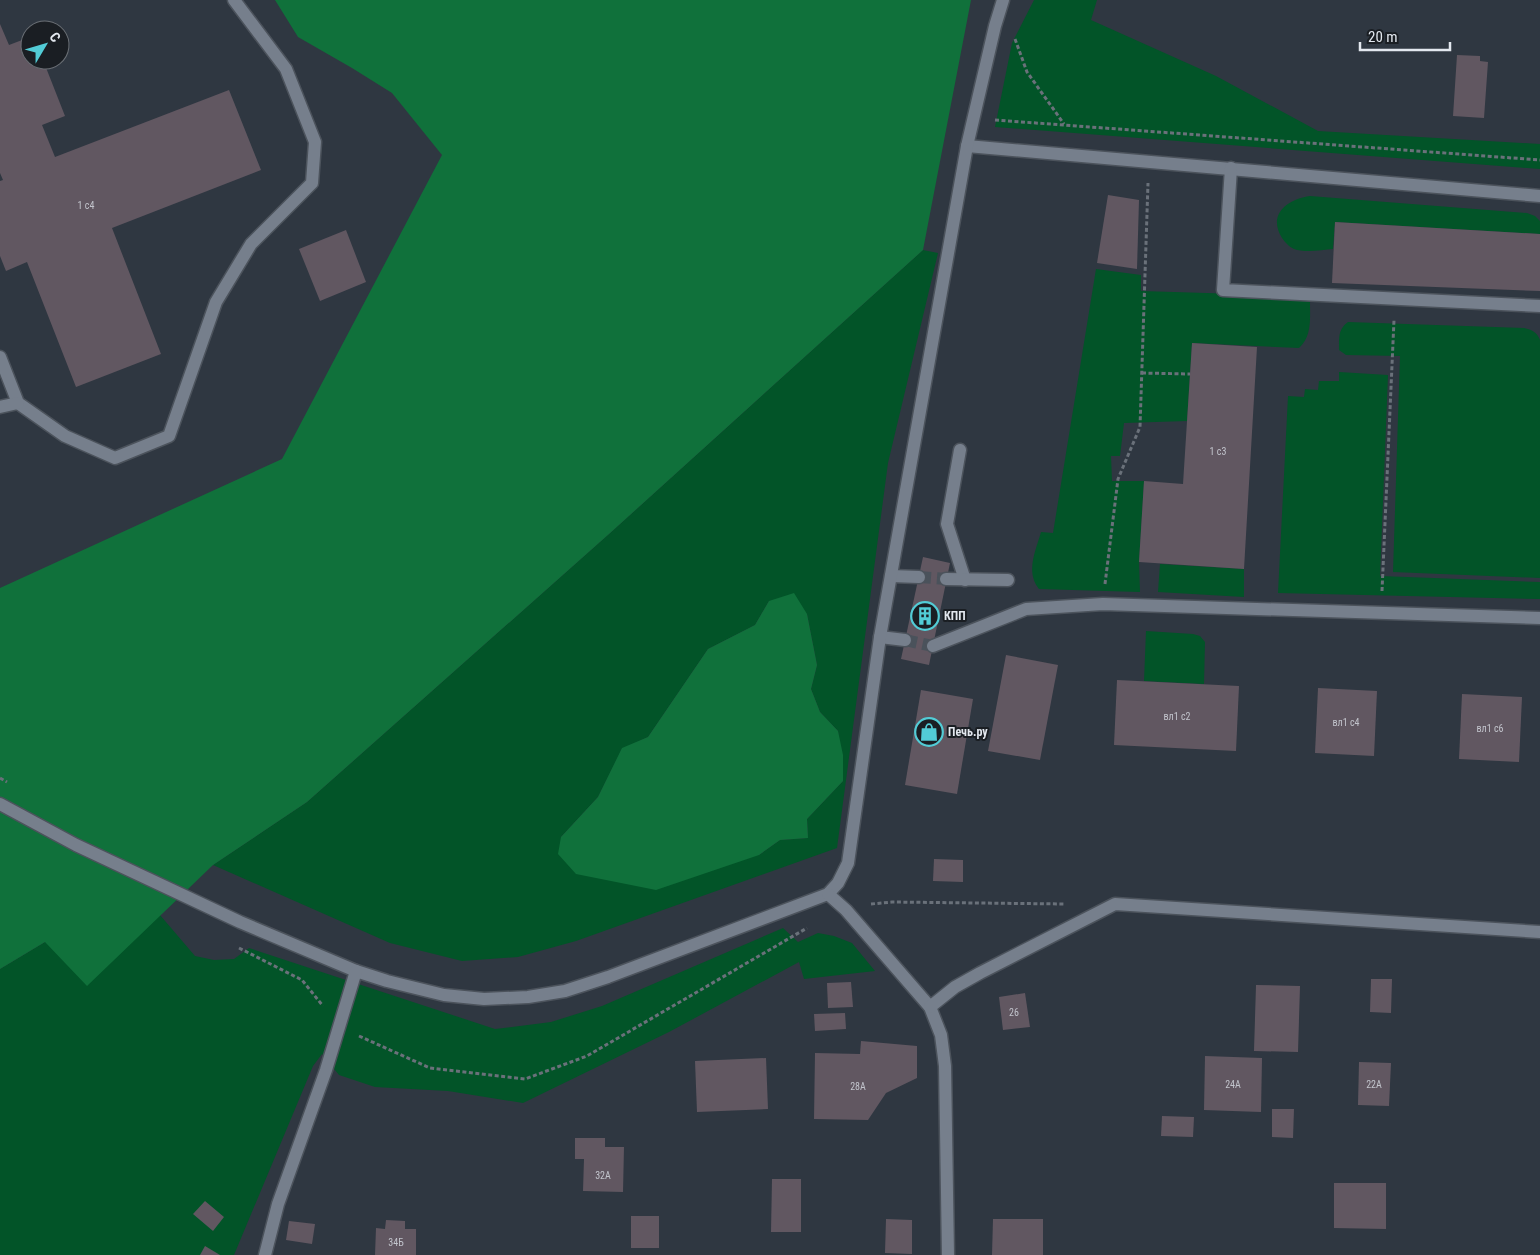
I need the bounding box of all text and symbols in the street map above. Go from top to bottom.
north arrow [20,20,70,70]
scale bar [1360,20,1450,52]
text: 20 m [1368,28,1398,46]
text: С [46,29,64,45]
house number: 1 с4 [78,200,94,211]
house number: 1 с3 [1210,446,1226,457]
building icon: КПП [910,601,940,631]
place label: КПП [944,609,966,623]
house number: вл1 с2 [1164,711,1191,722]
shop icon: Печь.ру [914,717,944,747]
house number: вл1 с4 [1333,717,1360,728]
house number: вл1 с6 [1477,723,1504,734]
place label: Печь.ру [948,725,988,739]
house number: 26 [1009,1007,1019,1018]
house number: 24А [1225,1079,1241,1090]
house number: 22А [1366,1079,1382,1090]
house number: 28А [850,1081,866,1092]
house number: 32А [595,1170,611,1181]
house number: 34Б [388,1237,404,1248]

